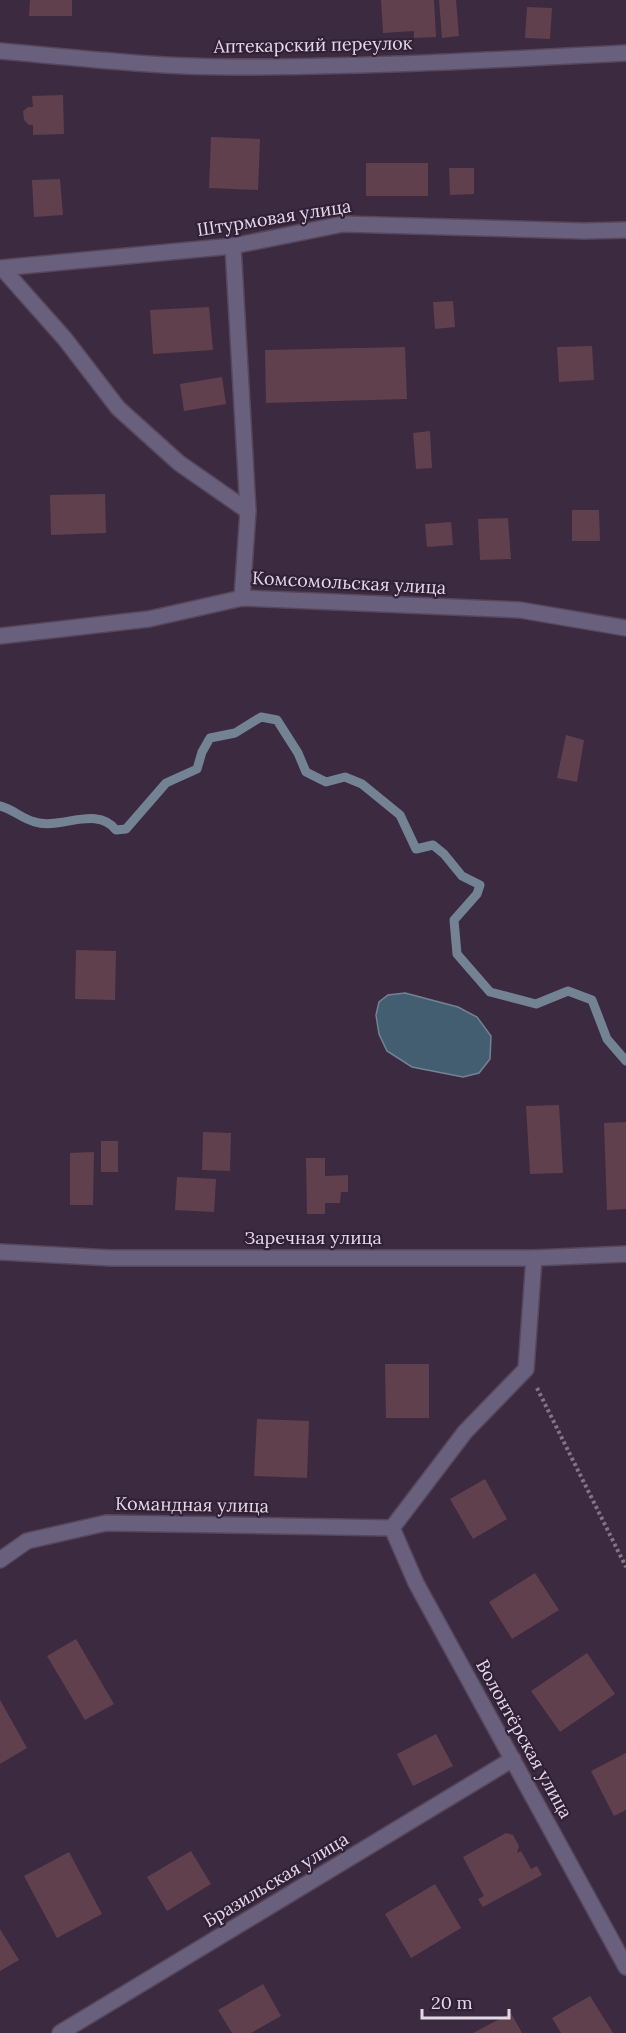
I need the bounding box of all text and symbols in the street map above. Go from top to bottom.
street label: Аптекарский переулок [212,31,413,58]
street label: Штурмовая улица [195,194,353,241]
street label: Комсомольская улица [251,566,447,599]
street label: Заречная улица [244,1226,382,1249]
street label: Командная улица [115,1492,269,1517]
street label: Волонтёрская улица [471,1655,578,1822]
street label: Бразильская улица [199,1827,353,1932]
scale bar [422,1982,509,2020]
text: 20 m [431,1991,473,2014]

